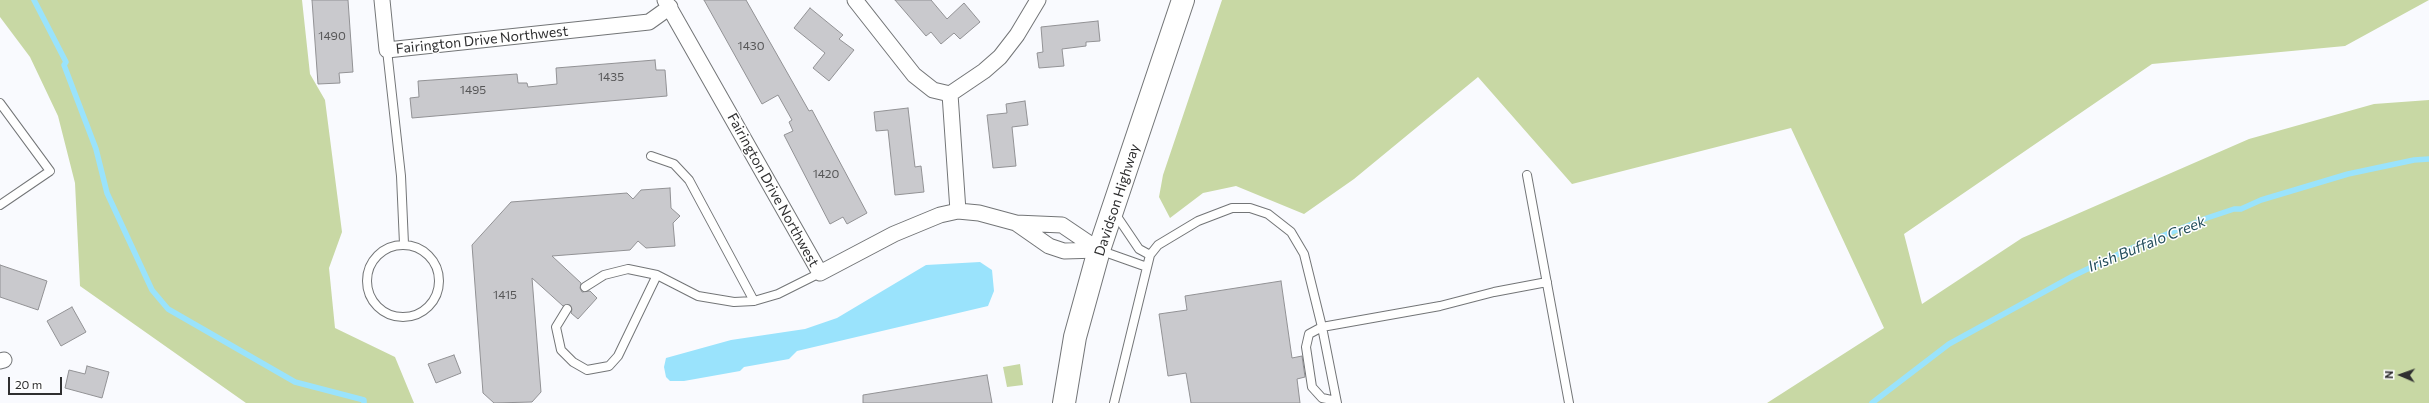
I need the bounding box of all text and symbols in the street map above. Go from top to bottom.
street label: Fairington Drive Northwest [395,23,569,57]
house number: 1490 [318,29,346,43]
house number: 1430 [737,39,765,53]
house number: 1435 [598,70,624,84]
house number: 1495 [460,83,486,97]
street label: Fairington Drive Northwest [724,110,822,270]
street label: Davidson Highway [1091,142,1143,258]
house number: 1420 [813,167,839,181]
water label: Irish Buffalo Creek [2086,212,2208,276]
house number: 1415 [493,288,517,302]
north arrow [2381,355,2421,395]
scale bar [10,369,64,395]
text: N [2382,370,2395,379]
text: 20 m [15,377,42,391]

